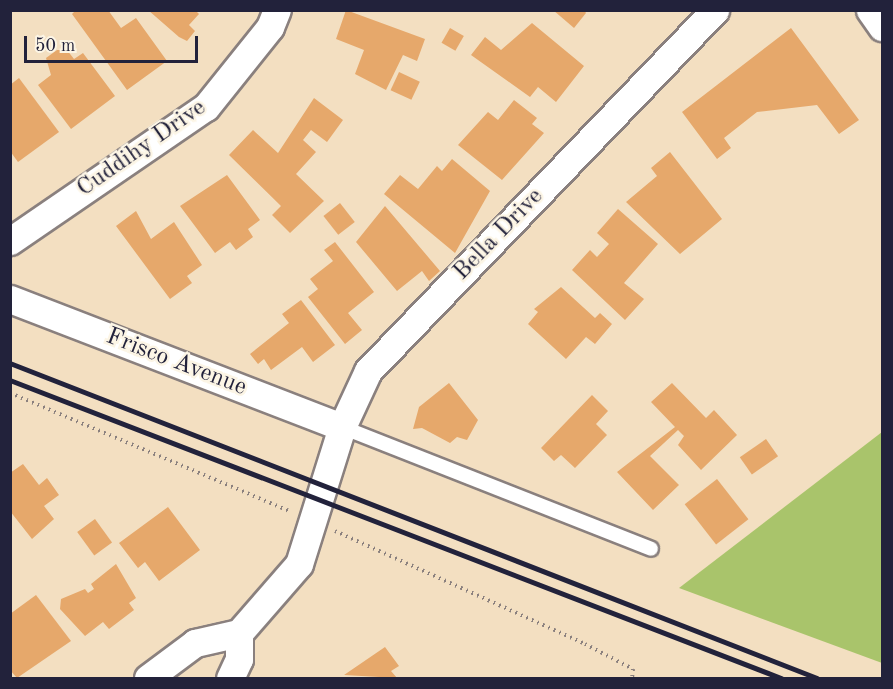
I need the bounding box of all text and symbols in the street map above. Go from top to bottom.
scale bar [27,24,201,62]
text: 50 m [35,37,75,55]
street label: Cuddihy Drive [72,94,212,204]
street label: Bella Drive [448,183,550,287]
street label: Frisco Avenue [102,323,250,403]

